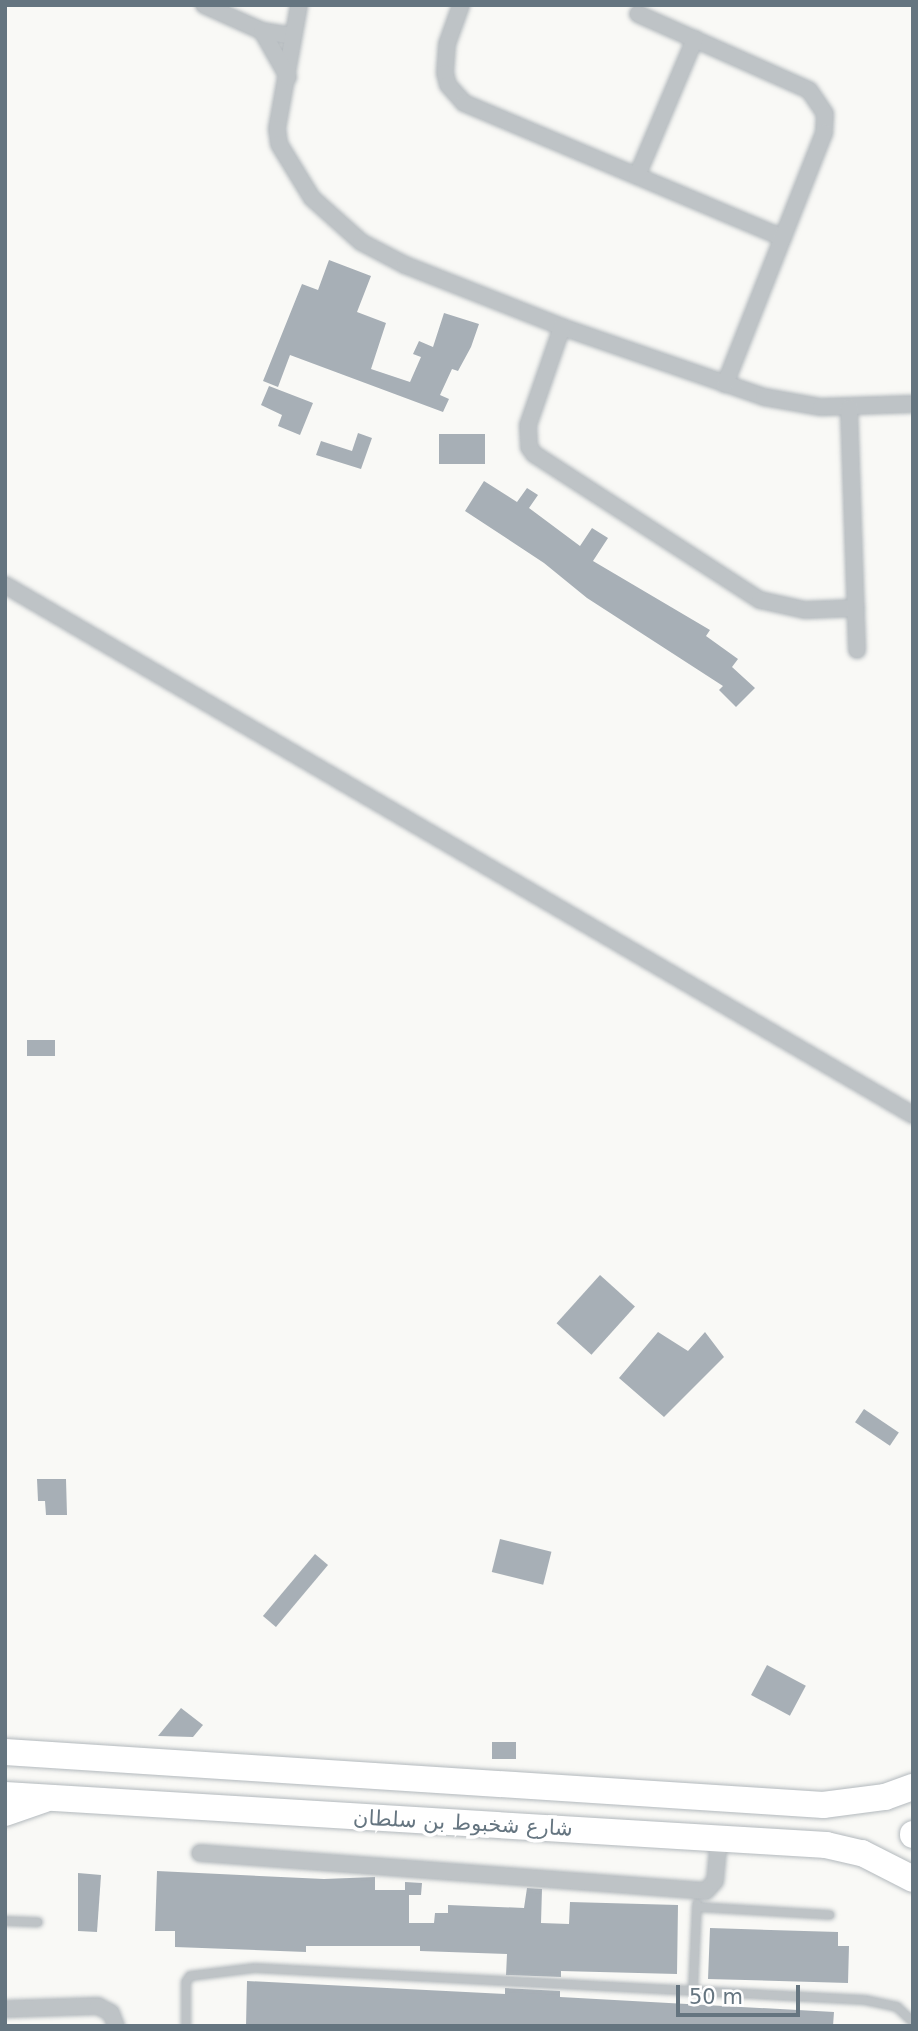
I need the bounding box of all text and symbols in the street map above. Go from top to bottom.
street label: شارع شخبوط بن سلطان [353,1805,573,1841]
scale bar [680,1972,804,2016]
text: 50 m [689,1985,743,2009]

